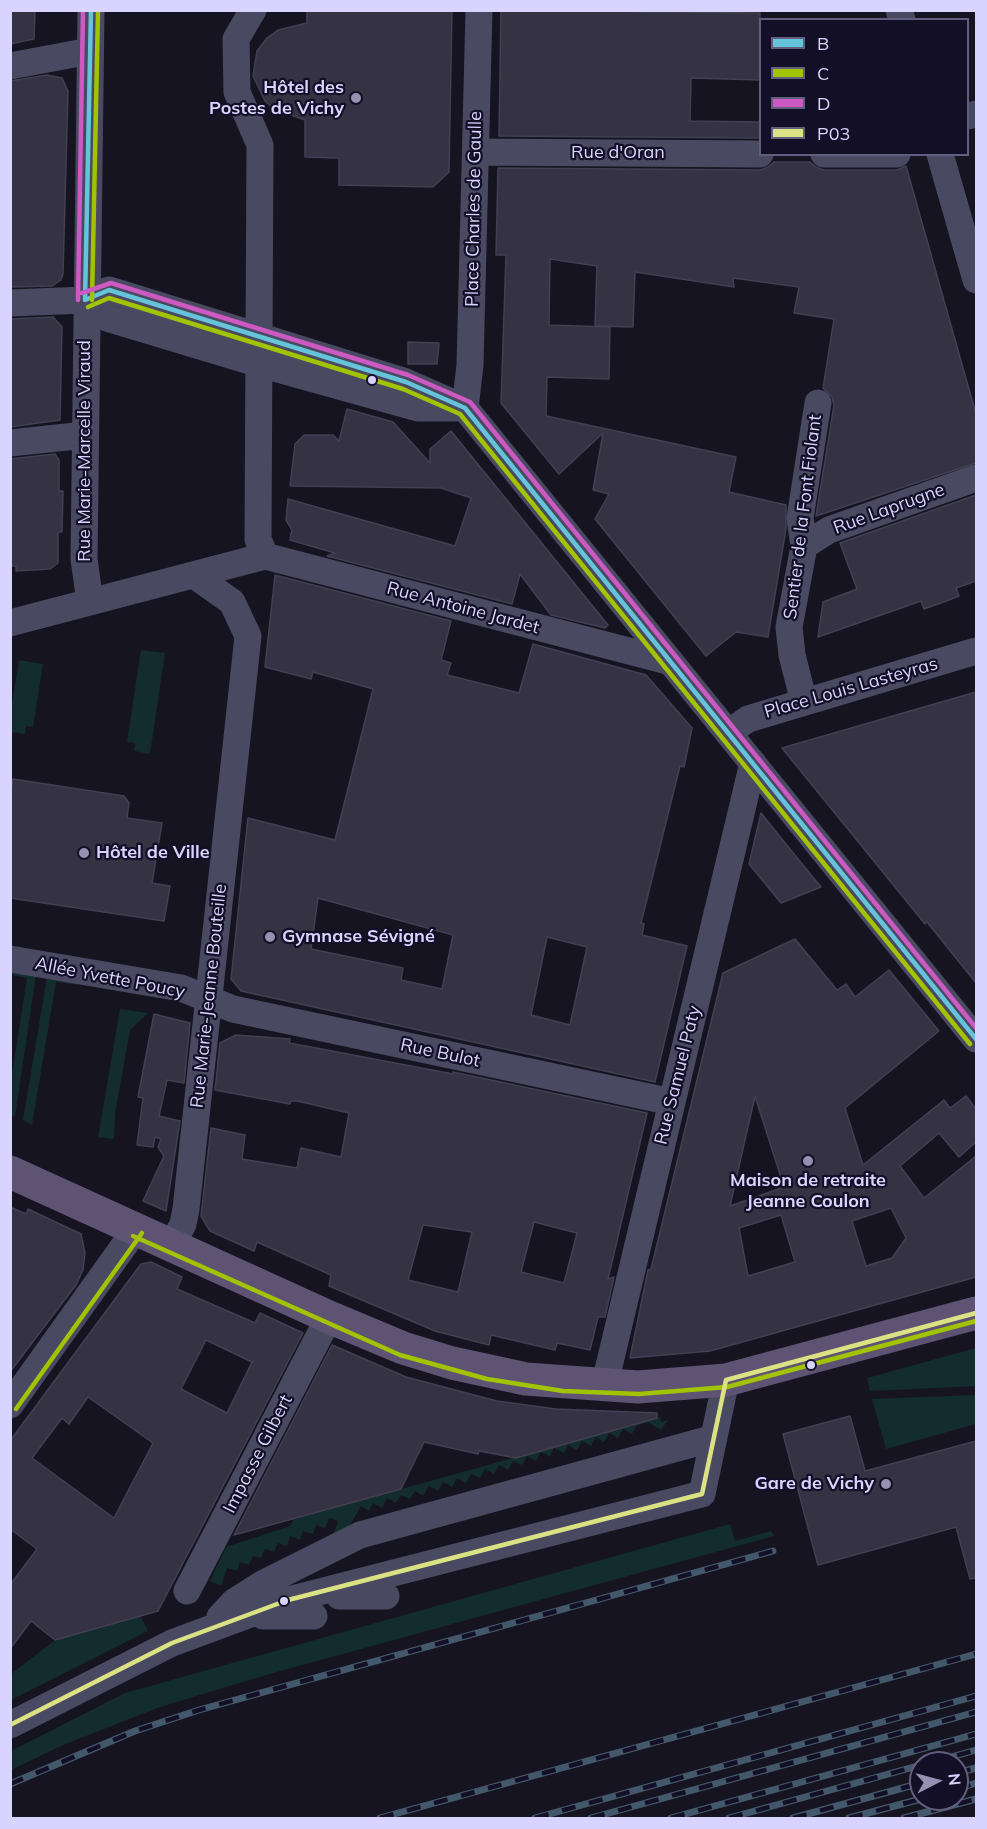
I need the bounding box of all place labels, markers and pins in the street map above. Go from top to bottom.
place label: Hôtel des Postes de Vichy [209,77,344,119]
marker: Hôtel des Postes de Vichy [349,91,363,105]
unlabelled marker [366,374,378,386]
place label: Hôtel de Ville [96,842,210,864]
marker: Hôtel de Ville [77,846,91,860]
place label: Gymnase Sévigné [282,926,435,948]
marker: Gymnase Sévigné [263,930,277,944]
marker: Maison de retraite Jeanne Coulon [801,1154,815,1168]
place label: Maison de retraite Jeanne Coulon [730,1170,886,1212]
unlabelled marker [805,1359,817,1371]
place label: Gare de Vichy [755,1473,874,1495]
marker: Gare de Vichy [879,1477,893,1491]
unlabelled marker [278,1595,290,1607]

